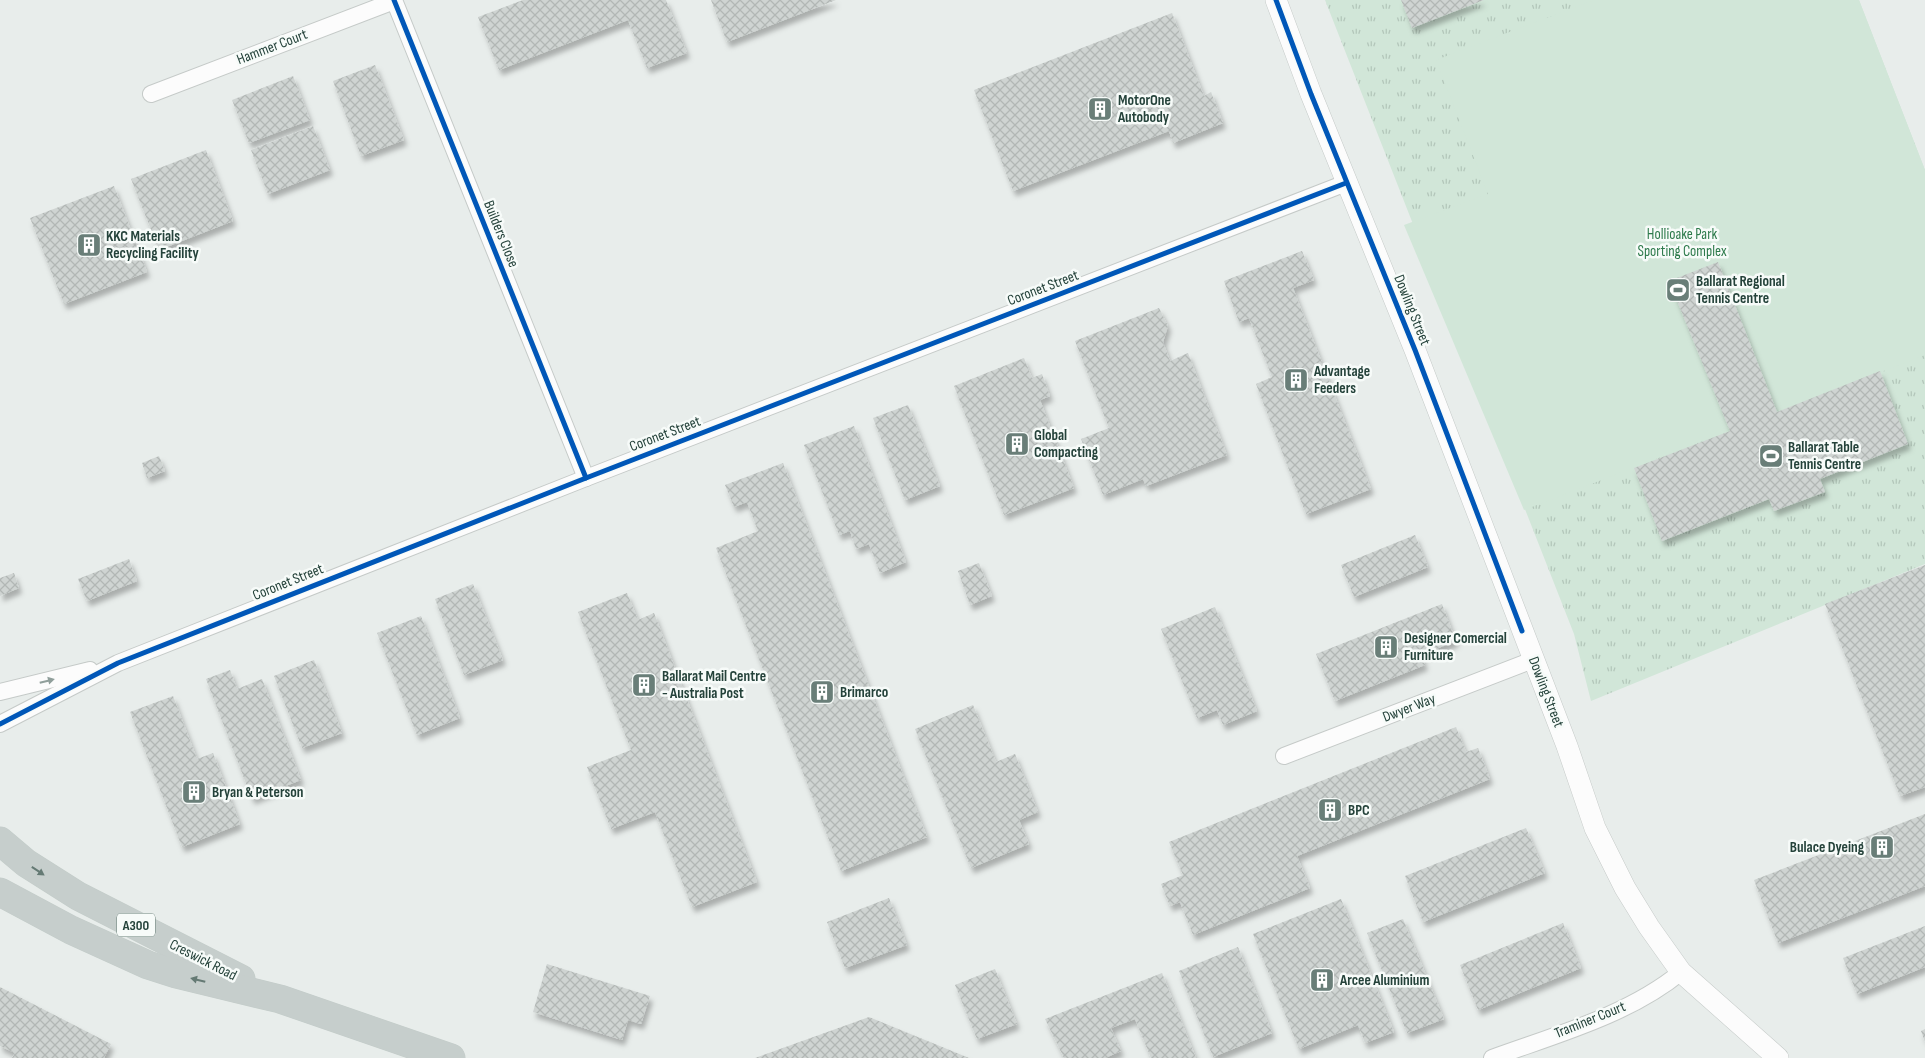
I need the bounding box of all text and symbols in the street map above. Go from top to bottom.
street label: Hammer Court [234,25,310,69]
place label: MotorOne Autobody [1117,91,1171,127]
building icon: MotorOne Autobody [1087,96,1113,122]
street label: Builders Close [479,198,523,270]
park label: Hollioake Park Sporting Complex [1637,225,1727,261]
place label: KKC Materials Recycling Facility [106,227,200,263]
building icon: KKC Materials Recycling Facility [76,232,102,258]
street label: Coronet Street [1005,266,1082,310]
street label: Dowling Street [1389,272,1435,348]
place label: Ballarat Regional Tennis Centre [1696,272,1785,308]
sports icon: Ballarat Regional Tennis Centre [1665,277,1691,303]
place label: Advantage Feeders [1313,362,1370,398]
building icon: Advantage Feeders [1283,367,1309,393]
street label: Coronet Street [627,412,704,456]
place label: Global Compacting [1034,426,1099,462]
building icon: Global Compacting [1004,431,1030,457]
place label: Ballarat Table Tennis Centre [1788,438,1861,474]
sports icon: Ballarat Table Tennis Centre [1758,443,1784,469]
street label: Coronet Street [250,559,327,605]
place label: Designer Comercial Furniture [1404,629,1507,665]
building icon: Designer Comercial Furniture [1373,634,1399,660]
street label: Dowling Street [1524,654,1568,730]
place label: Ballarat Mail Centre - Australia Post [662,667,766,703]
building icon: Ballarat Mail Centre - Australia Post [631,672,657,698]
one-way arrow [40,676,55,684]
building icon: Brimarco [809,679,835,705]
place label: Brimarco [840,683,888,702]
street label: Dwyer Way [1380,689,1438,727]
building icon: Bryan & Peterson [181,779,207,805]
place label: Bryan & Peterson [212,783,303,802]
building icon: BPC [1317,797,1343,823]
place label: BPC [1348,801,1370,820]
building icon: Bulace Dyeing [1869,834,1895,860]
place label: Bulace Dyeing [1790,838,1865,857]
one-way arrow [32,866,45,876]
road number: A300 [117,914,155,936]
street label: Creswick Road [166,935,240,985]
building icon: Arcee Aluminium [1309,967,1335,993]
place label: Arcee Aluminium [1339,971,1429,990]
one-way arrow [191,976,206,984]
street label: Traminer Court [1552,997,1629,1043]

